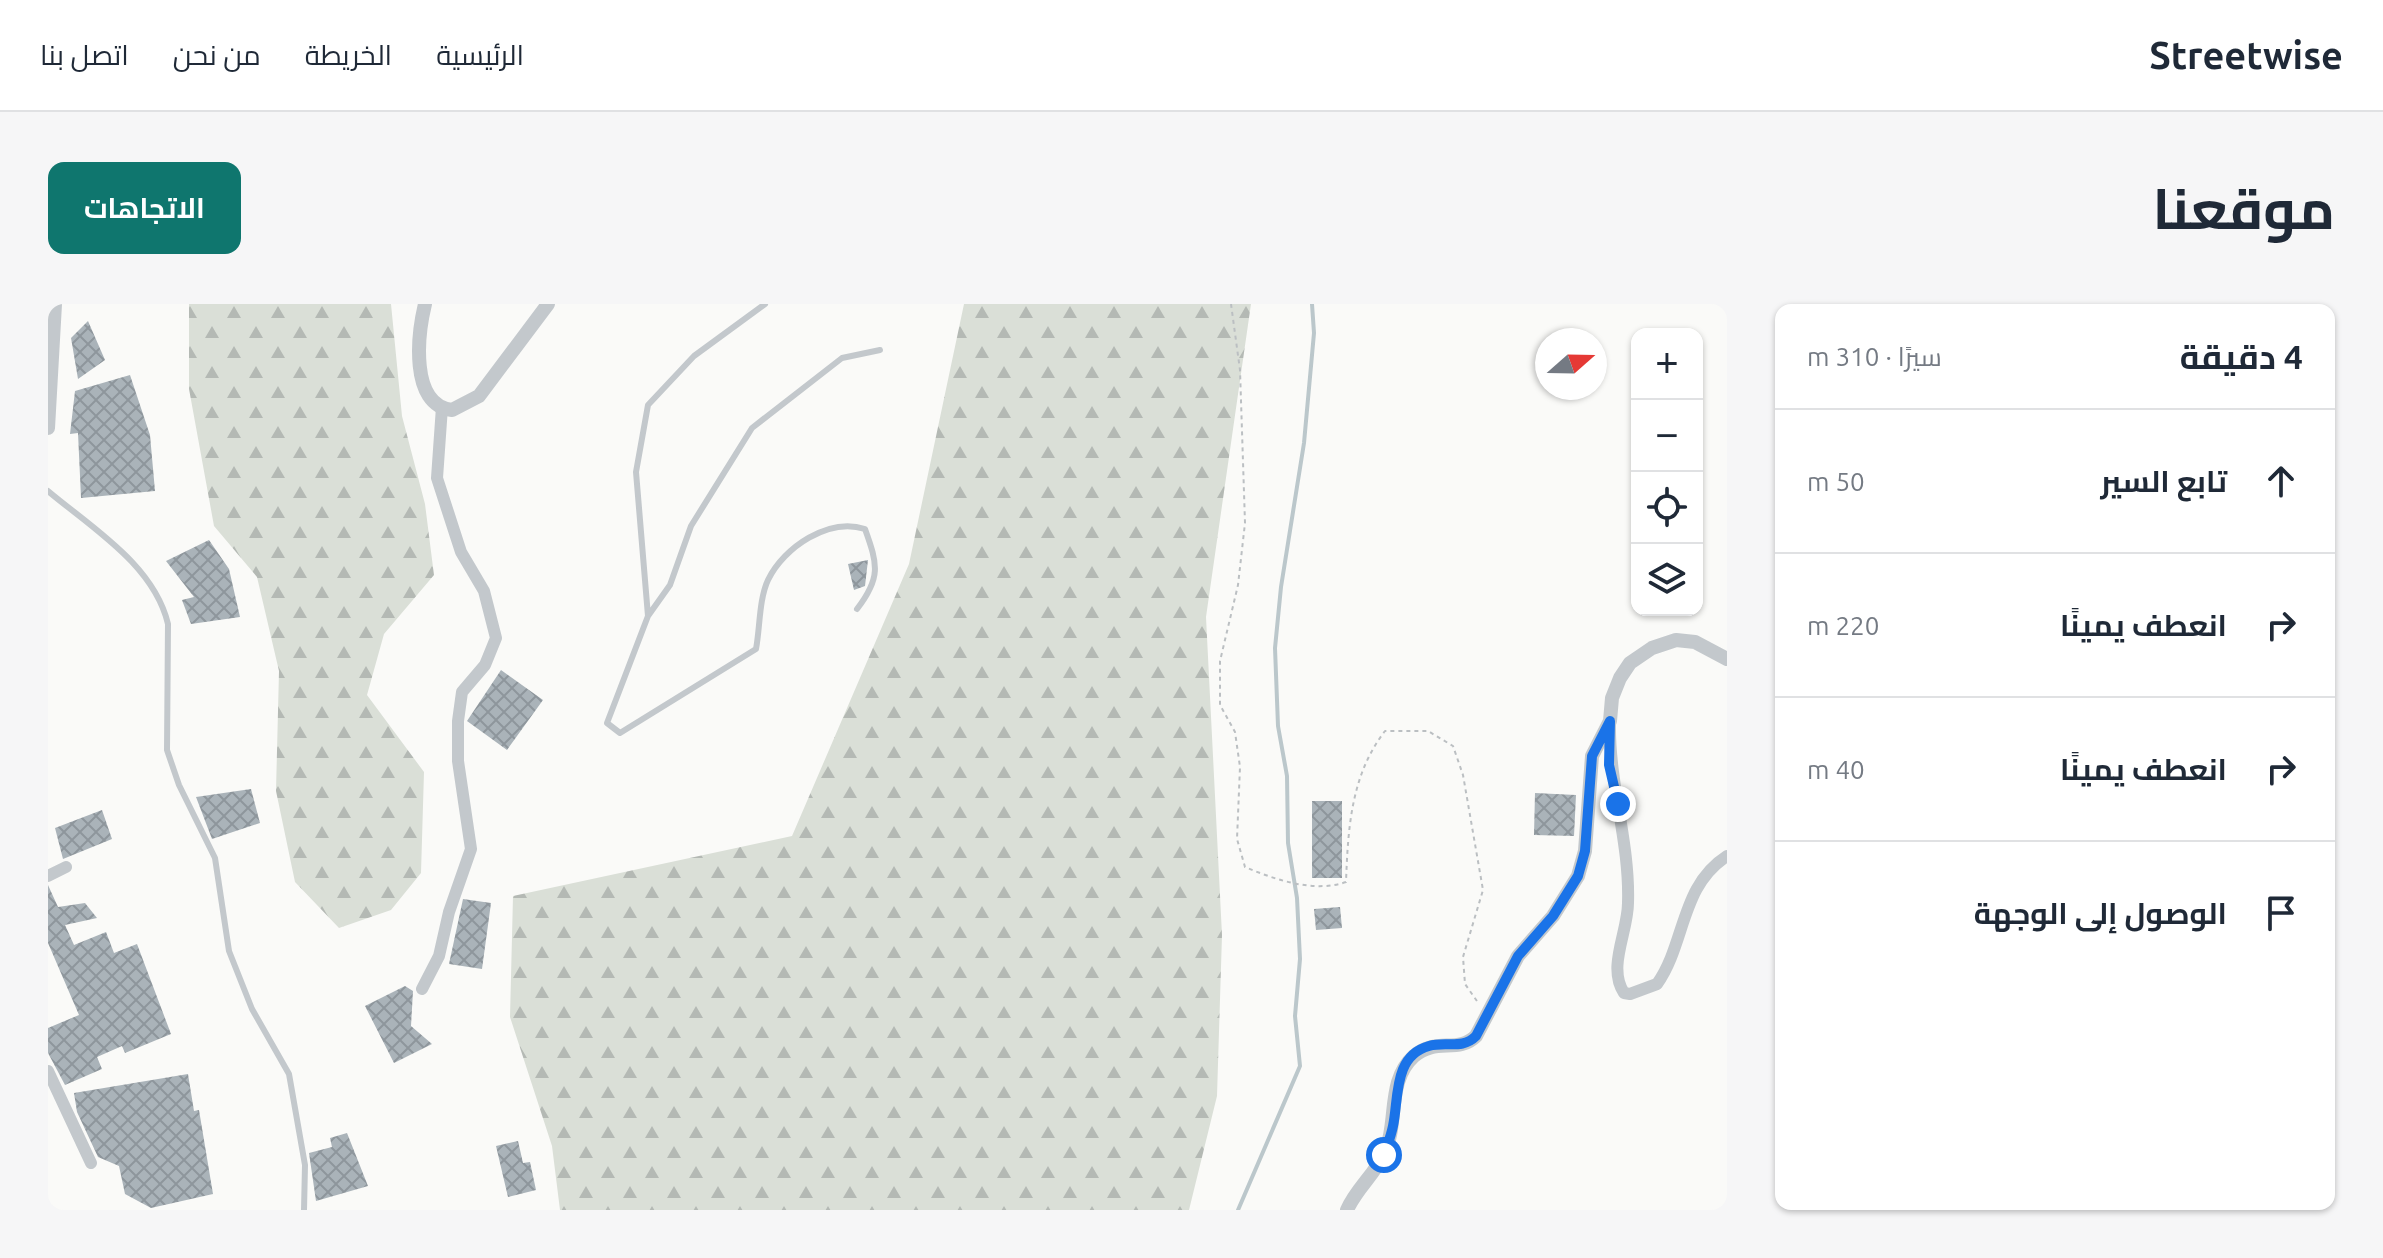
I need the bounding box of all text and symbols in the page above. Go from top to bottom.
text: Streetwise [2149,34,2343,76]
text: اتصل بنا [40,39,129,70]
text: من نحن [173,39,261,70]
text: الخريطة [305,39,392,70]
text: الرئيسية [436,39,524,70]
button: الاتجاهات [48,162,241,254]
text: موقعنا [2152,177,2335,240]
north arrow [1535,328,1607,400]
map controls [1631,328,1703,616]
button: + [1631,328,1703,400]
text: 4 دقيقة [2180,337,2303,375]
text: سيرًا · 310 m [1807,342,1942,371]
button: − [1631,400,1703,472]
icon: ahead [2259,459,2303,503]
text: تابع السير [2101,464,2227,498]
text: 50 m [1807,467,1865,496]
button: locate [1631,472,1703,544]
button: layers [1631,544,1703,616]
icon: right [2259,603,2303,647]
text: انعطف يمينًا [2060,608,2227,642]
text: 220 m [1807,611,1879,640]
icon: right [2259,747,2303,791]
text: انعطف يمينًا [2060,752,2227,786]
text: 40 m [1807,755,1865,784]
route end [1600,786,1636,822]
icon: arrive [2259,891,2303,935]
text: الوصول إلى الوجهة [1974,896,2227,930]
route start [1366,1137,1402,1173]

